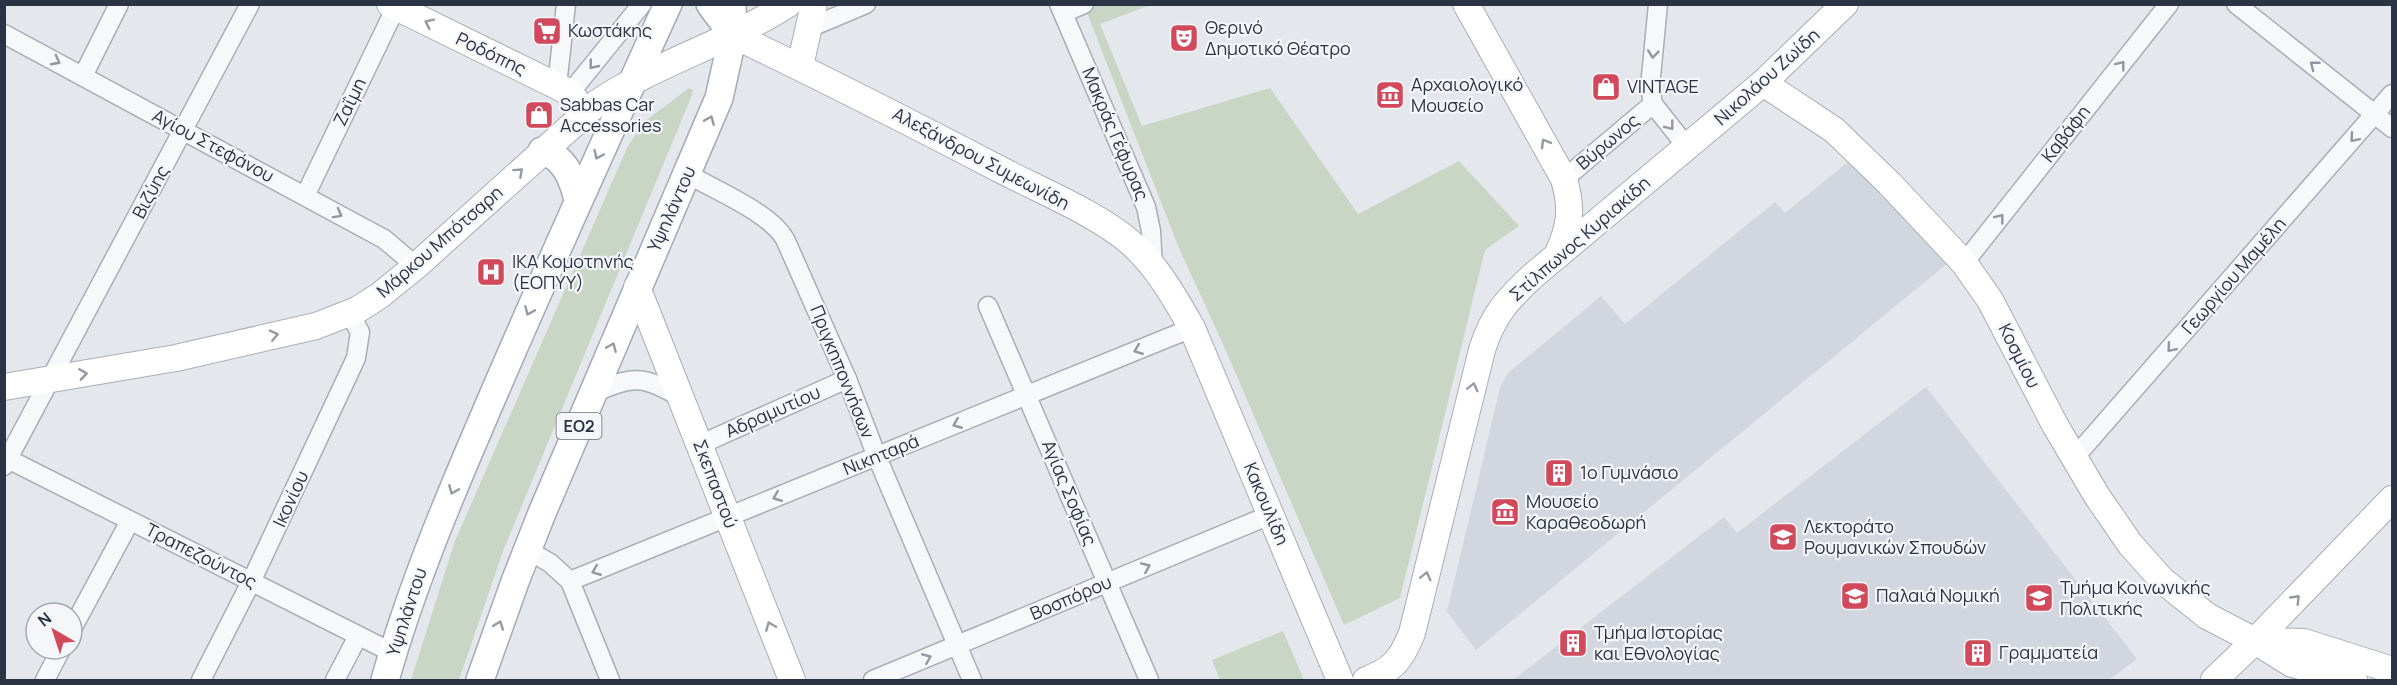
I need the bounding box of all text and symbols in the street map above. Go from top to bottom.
supermarket icon: Κωστάκης [531,15,563,47]
place label: Θερινό Δημοτικό Θέατρο [1205,15,1351,60]
place label: Κωστάκης [568,18,652,42]
one-way arrow [424,19,435,31]
theatre icon: Θερινό Δημοτικό Θέατρο [1168,22,1200,54]
street label: Νικολάου Ζωίδη [1708,22,1824,130]
street label: Ροδόπης [452,26,531,80]
one-way arrow [1647,50,1660,59]
one-way arrow [50,54,60,65]
one-way arrow [589,58,600,69]
one-way arrow [2114,61,2125,72]
one-way arrow [2309,62,2320,73]
street label: Μακράς Γέφυρας [1077,63,1155,204]
shop icon: VINTAGE [1590,71,1622,103]
place label: Αρχαιολογικό Μουσείο [1411,72,1523,117]
street label: Ζαΐμη [327,74,371,130]
place label: VINTAGE [1627,74,1699,98]
museum icon: Αρχαιολογικό Μουσείο [1374,79,1406,111]
place label: Sabbas Car Accessories [560,92,662,137]
shop icon: Sabbas Car Accessories [523,99,555,131]
street label: Καβάφη [2035,100,2095,167]
street label: Αλεξάνδρου Συμεωνίδη [889,101,1074,215]
street label: Αγίου Στεφάνου [148,103,279,187]
street label: Βύρωνος [1571,108,1644,175]
one-way arrow [703,116,715,127]
one-way arrow [1663,119,1674,130]
one-way arrow [2350,131,2361,142]
one-way arrow [1540,139,1552,149]
one-way arrow [594,149,606,160]
street label: Βιζύης [126,161,174,222]
street label: Υψηλάντου [641,162,701,255]
one-way arrow [512,169,523,180]
street label: Στίλπωνος Κυριακίδη [1504,170,1655,306]
street label: Μάρκου Μπότσαρη [371,180,507,303]
one-way arrow [332,207,343,218]
street label: Γεωργίου Μαμέλη [2176,212,2291,339]
one-way arrow [1992,213,2003,224]
place label: ΙΚΑ Κομοτηνής (ΕΟΠΥΥ) [512,249,634,294]
hospital icon: ΙΚΑ Κομοτηνής (ΕΟΠΥΥ) [475,256,507,288]
street label: Πριγκηποννήσων [805,301,881,442]
one-way arrow [525,305,537,316]
street label: Κοσμίου [1993,319,2046,392]
one-way arrow [269,329,279,342]
one-way arrow [2167,341,2178,352]
one-way arrow [605,343,617,354]
one-way arrow [1133,343,1144,355]
one-way arrow [78,368,88,380]
street label: Αδραμυτίου [721,380,824,443]
one-way arrow [1466,382,1478,392]
road number: ΕΟ2 [556,413,602,439]
one-way arrow [953,417,964,429]
street label: Νικηταρά [839,428,922,480]
street label: Σκεπαστού [688,436,744,531]
street label: Αγίας Σοφίας [1037,436,1103,549]
building icon: 1ο Γυμνάσιο [1543,457,1575,489]
street label: Κακουλίδη [1239,459,1295,549]
place label: 1ο Γυμνάσιο [1580,460,1678,484]
street label: Ικονίου [267,467,314,531]
one-way arrow [448,484,460,495]
place label: Μουσείο Καραθεοδωρή [1526,489,1646,534]
one-way arrow [772,490,783,503]
museum icon: Μουσείο Καραθεοδωρή [1489,496,1521,528]
place label: Λεκτοράτο Ρουμανικών Σπουδών [1804,514,1986,559]
street label: Τραπεζούντος [142,517,261,593]
school or university icon: Λεκτοράτο Ρουμανικών Σπουδών [1767,521,1799,553]
one-way arrow [1139,562,1150,574]
one-way arrow [591,563,602,576]
street label: Υψηλάντου [380,564,432,659]
street label: Βοσπόρου [1026,569,1115,625]
one-way arrow [1419,571,1432,581]
place label: Τμήμα Κοινωνικής Πολιτικής [2060,575,2210,620]
school or university icon: Παλαιά Νομική [1839,580,1871,612]
school or university icon: Τμήμα Κοινωνικής Πολιτικής [2023,582,2055,614]
place label: Παλαιά Νομική [1876,583,2000,607]
one-way arrow [2289,595,2300,605]
north arrow [24,601,84,661]
text: N [33,607,56,632]
one-way arrow [492,620,505,631]
place label: Τμήμα Ιστορίας και Εθνολογίας [1594,620,1723,665]
one-way arrow [765,621,778,632]
building icon: Τμήμα Ιστορίας και Εθνολογίας [1557,627,1589,659]
building icon: Γραμματεία [1962,637,1994,669]
place label: Γραμματεία [1999,640,2098,664]
one-way arrow [920,653,931,665]

